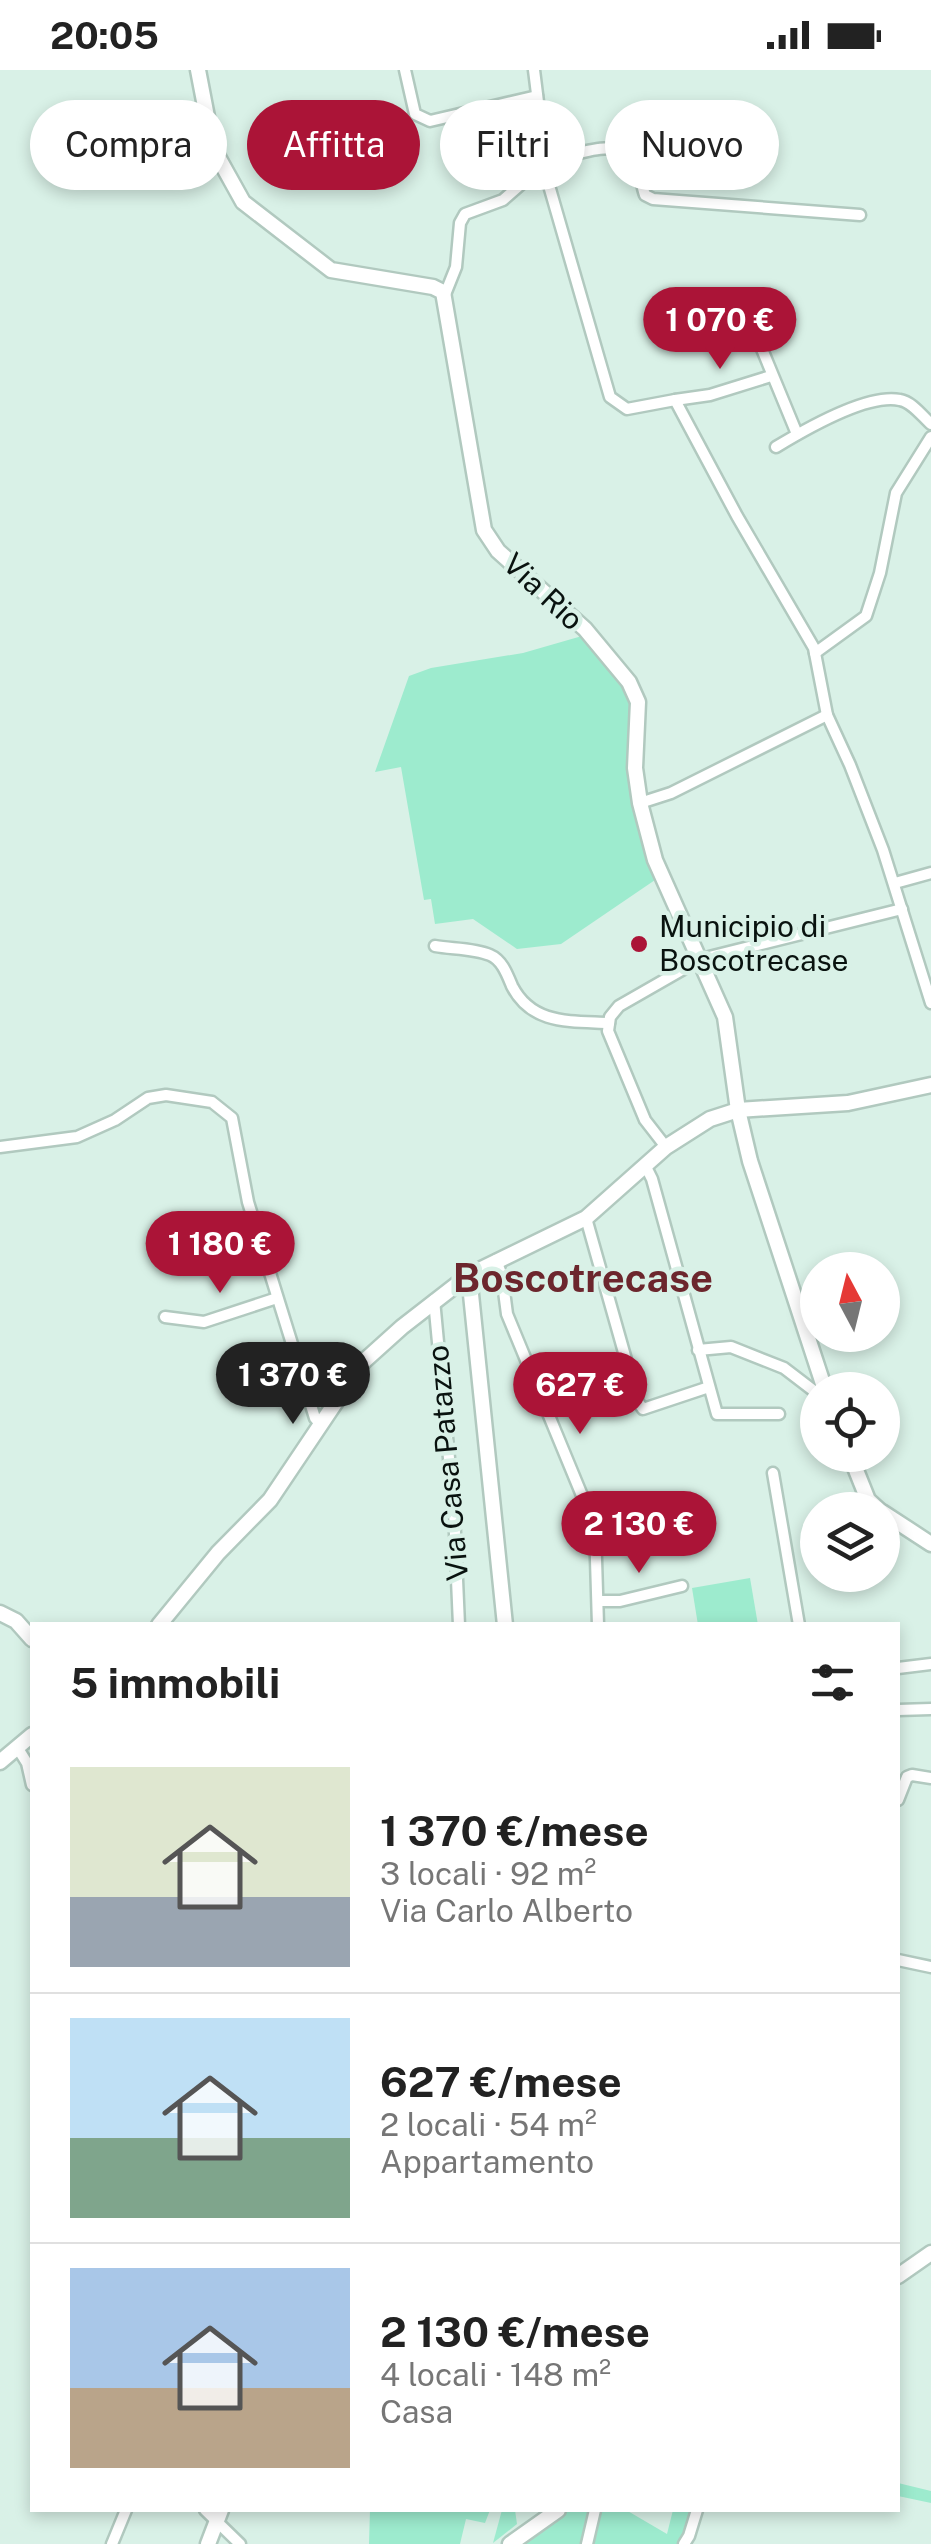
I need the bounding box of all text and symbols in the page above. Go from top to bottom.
text: 20:05 [50,13,159,58]
chip: Compra [30,100,227,190]
chip: Affitta [247,100,420,190]
chip: Filtri [440,100,585,190]
chip: Nuovo [605,100,779,190]
pin: 1 070 € [628,287,812,372]
text: 1 070 € [665,301,775,338]
street label: Via Rio [496,545,591,637]
place label: Municipio di Boscotrecase [659,908,849,978]
marker: Municipio di Boscotrecase [628,933,650,955]
pin: 1 180 € [128,1211,312,1296]
text: 1 180 € [168,1225,272,1262]
north arrow [800,1252,900,1352]
map controls [800,1252,900,1592]
district label: Boscotrecase [453,1254,713,1301]
pin: 1 370 € [201,1342,385,1427]
street label: Via Casa Patazzo [419,1344,475,1582]
pin: 627 € [510,1352,650,1437]
text: 1 370 € [238,1356,348,1393]
text: 627 € [535,1366,625,1403]
button: locate [800,1372,900,1472]
pin: 2 130 € [547,1491,731,1576]
button: layers [800,1492,900,1592]
text: 2 130 € [583,1505,695,1542]
icon: filters [805,1655,860,1710]
text: 5 immobili [70,1658,280,1707]
text: 1 370 €/mese [380,1806,649,1855]
icon: home [150,1807,270,1927]
text: 3 locali · 92 m² [380,1855,596,1892]
text: Via Carlo Alberto [380,1892,633,1929]
text: 627 €/mese [380,2057,622,2106]
icon: home [150,2058,270,2178]
text: 2 locali · 54 m² [380,2106,597,2143]
text: Appartamento [380,2143,594,2180]
text: 2 130 €/mese [380,2307,650,2356]
icon: home [150,2308,270,2428]
text: 4 locali · 148 m² [380,2356,611,2393]
text: Casa [380,2393,453,2430]

